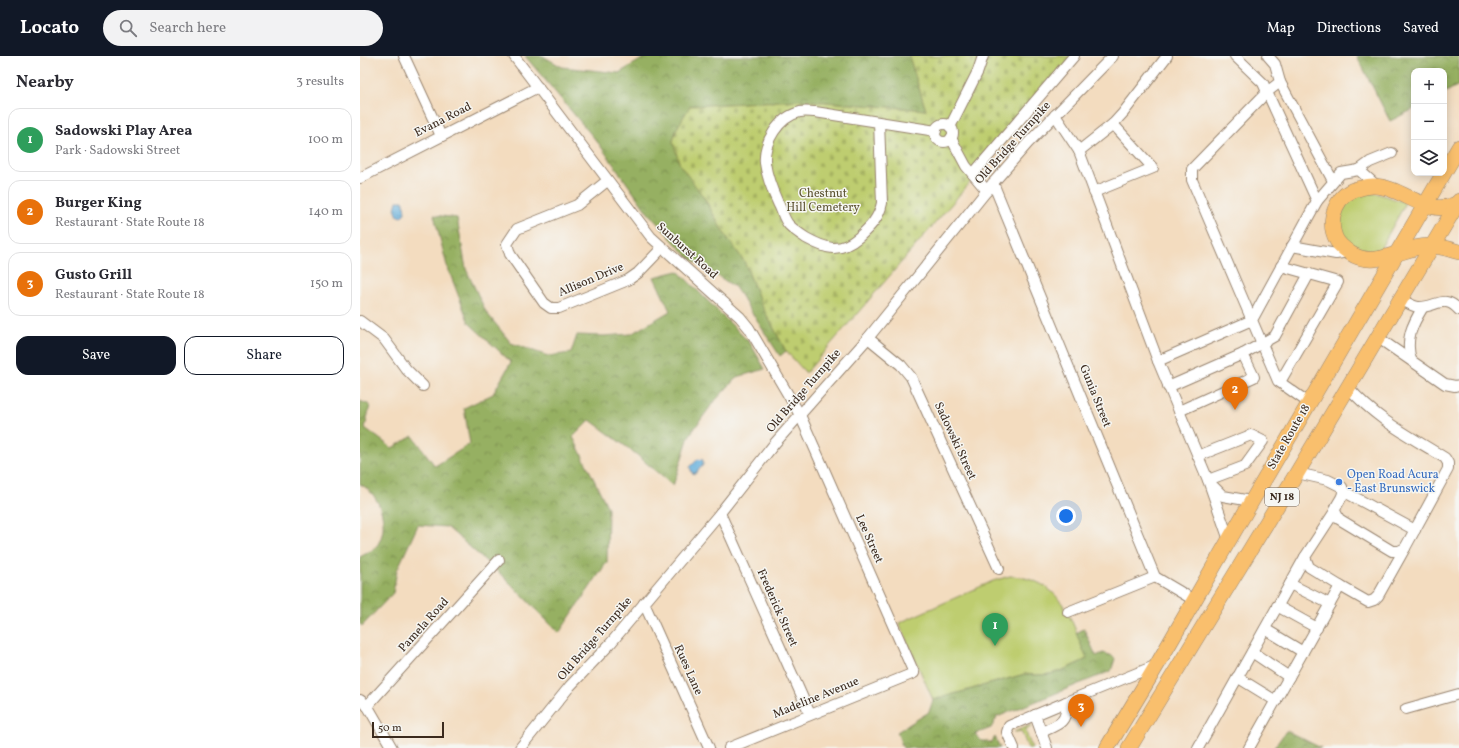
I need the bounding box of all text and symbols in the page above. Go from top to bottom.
search box [103,10,383,46]
text: Locato [20,15,79,41]
icon: search [117,17,139,39]
text: Search here [149,18,226,39]
text: Map [1267,19,1295,38]
text: Directions [1317,19,1381,38]
text: Saved [1403,19,1439,38]
map controls [1411,68,1447,176]
button: + [1411,68,1447,104]
text: Nearby [16,71,74,94]
text: 3 results [296,73,344,91]
street label: Old Bridge Turnpike [972,98,1055,188]
street label: Evana Road [412,99,475,141]
button: − [1411,104,1447,140]
text: Sadowski Play Area [55,121,192,142]
text: 1 [27,131,33,149]
text: 100 m [308,131,343,149]
button: layers [1411,140,1447,176]
text: Park · Sadowski Street [55,142,180,160]
park label: Chestnut Hill Cemetery [786,186,860,216]
text: Burger King [55,193,142,214]
text: 2 [27,203,33,221]
text: 140 m [309,203,343,221]
text: Restaurant · State Route 18 [55,214,205,232]
street label: Sunburst Road [653,219,721,283]
street label: Allison Drive [556,259,626,301]
text: Gusto Grill [55,265,132,286]
text: 3 [27,275,33,293]
text: 150 m [310,275,343,293]
text: Restaurant · State Route 18 [55,286,205,304]
button: Save [16,336,176,375]
button: Share [184,336,344,375]
street label: Old Bridge Turnpike [763,345,845,436]
street label: Gunia Street [1075,362,1115,430]
pin: 2 [1222,377,1248,410]
street label: Sadowski Street [930,400,980,482]
street label: State Route 18 [1264,401,1314,473]
place label: Open Road Acura - East Brunswick [1347,467,1439,497]
marker: Open Road Acura - East Brunswick [1334,477,1344,487]
road number: NJ 18 [1265,488,1299,506]
your location [1056,506,1076,526]
street label: Lee Street [851,512,887,566]
street label: Frederick Street [753,567,801,649]
street label: Old Bridge Turnpike [554,593,636,684]
street label: Pamela Road [395,594,453,656]
pin: 1 [982,613,1008,646]
street label: Rues Lane [670,642,706,698]
street label: Madeline Avenue [771,673,862,723]
pin: 3 [1068,694,1094,727]
scale bar [372,720,444,739]
text: 50 m [378,721,402,736]

